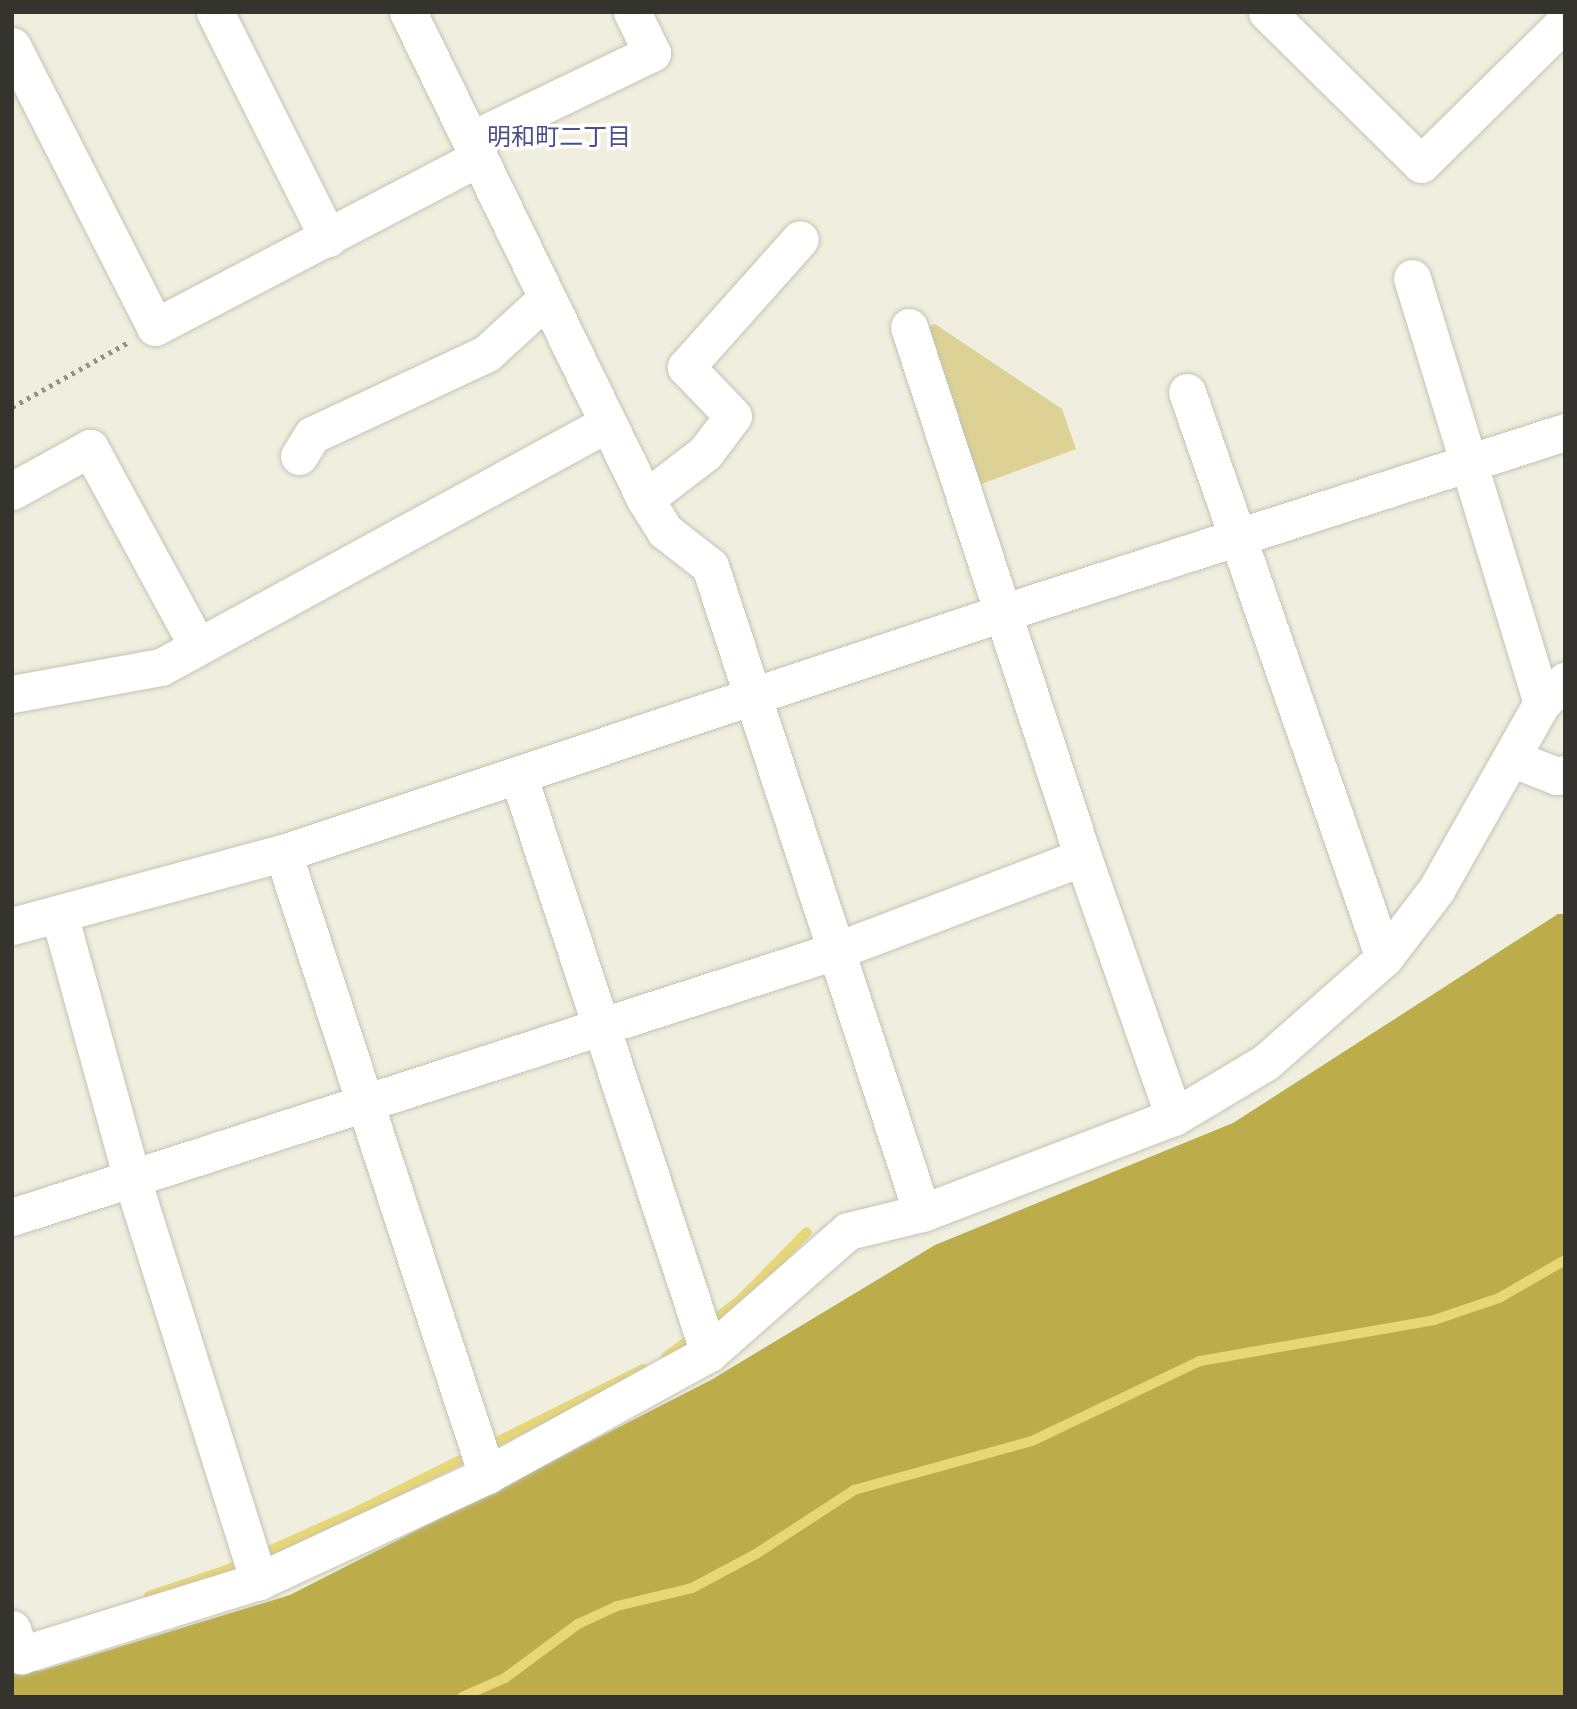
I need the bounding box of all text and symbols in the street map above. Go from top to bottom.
district label: 明和町二丁目 [487,124,631,152]

